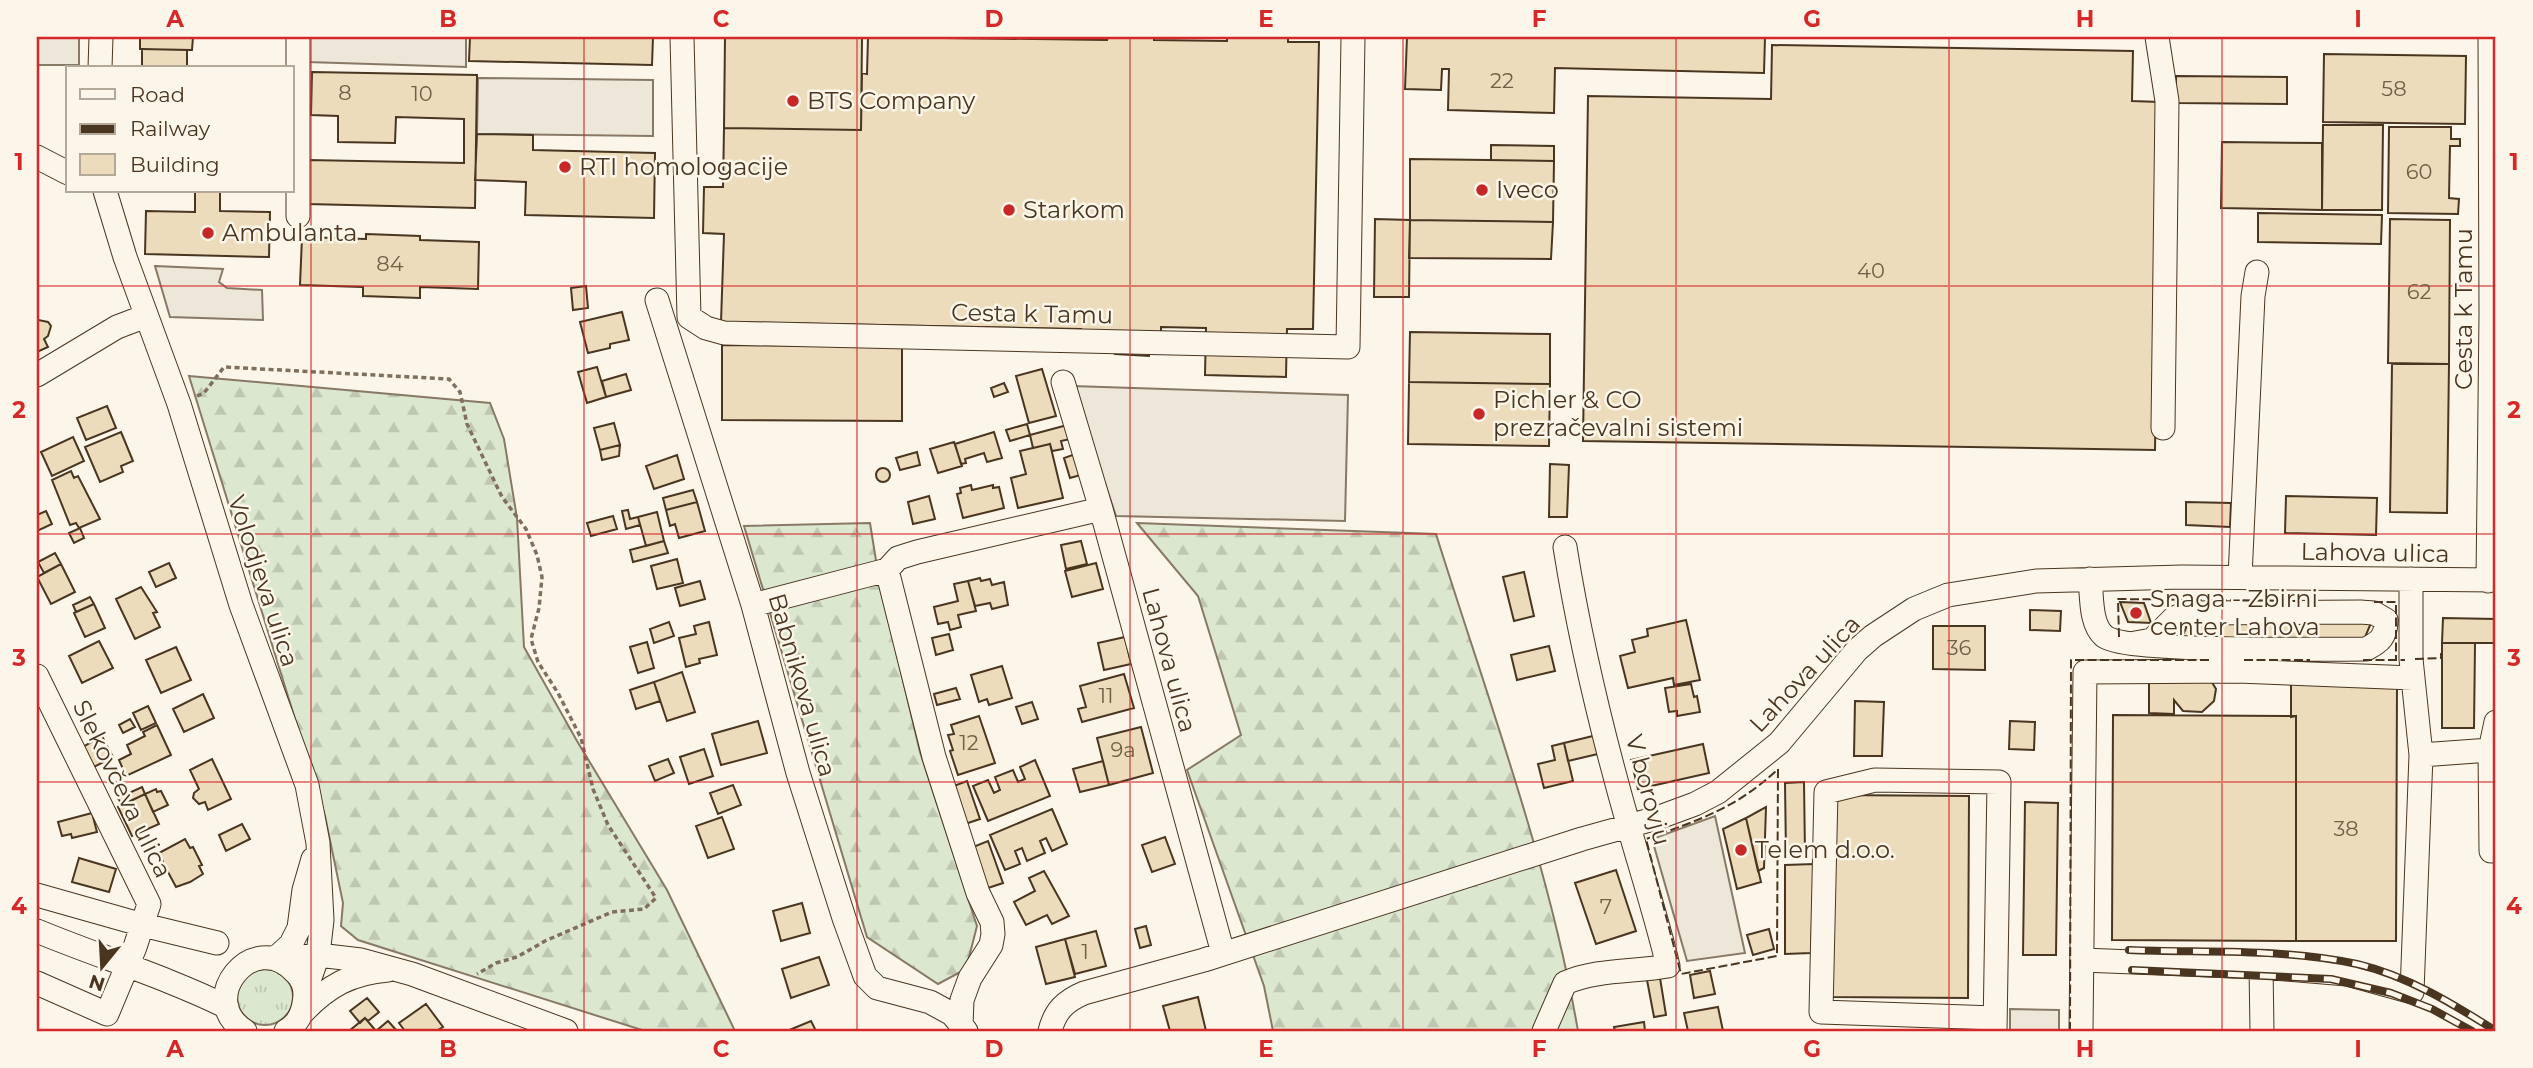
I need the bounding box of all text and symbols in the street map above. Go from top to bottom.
text: A [165,5,184,33]
text: B [439,5,457,33]
text: C [713,5,730,33]
text: D [985,5,1004,33]
text: E [1258,5,1274,33]
text: F [1532,5,1547,33]
text: G [1803,5,1821,33]
text: H [2076,5,2094,33]
text: I [2354,5,2362,33]
legend [66,66,294,192]
house number: 22 [1490,68,1514,93]
house number: 58 [2381,76,2407,101]
house number: 8 [338,80,352,105]
house number: 10 [411,81,433,106]
text: Road [130,82,185,107]
place label: BTS Company [807,86,975,115]
marker: BTS Company [785,93,801,109]
text: Railway [130,116,211,141]
text: 1 [14,148,24,176]
text: 1 [2509,148,2519,176]
text: Building [130,152,220,177]
place label: RTI homologacije [579,152,788,181]
marker: RTI homologacije [557,159,573,175]
house number: 60 [2406,159,2432,184]
place label: Iveco [1496,175,1559,204]
marker: Iveco [1474,182,1490,198]
place label: Starkom [1023,195,1125,224]
marker: Starkom [1001,202,1017,218]
place label: Ambulanta [222,218,357,247]
marker: Ambulanta [200,225,216,241]
street label: Cesta k Tamu [2449,228,2478,390]
house number: 84 [376,251,404,276]
house number: 40 [1857,258,1885,283]
house number: 62 [2407,279,2431,304]
street label: Cesta k Tamu [951,298,1113,329]
place label: Pichler & CO prezračevalni sistemi [1493,385,1743,442]
text: 2 [12,396,26,424]
text: 2 [2507,396,2521,424]
marker: Pichler & CO prezračevalni sistemi [1471,406,1487,422]
street label: Volodjeva ulica [222,491,305,670]
street label: Lahova ulica [2300,537,2450,568]
street label: Lahova ulica [1136,584,1203,736]
place label: Snaga - Zbirni center Lahova [2150,584,2320,641]
street label: Babnikova ulica [762,590,843,780]
marker: Snaga - Zbirni center Lahova [2128,605,2144,621]
street label: Lahova ulica [1743,609,1866,738]
house number: 36 [1947,635,1972,660]
text: 3 [11,644,26,672]
text: 3 [2506,644,2521,672]
house number: 11 [1098,683,1114,708]
street label: Slekovčeva ulica [67,695,178,882]
house number: 12 [959,730,979,755]
street label: V borovju [1620,731,1677,848]
house number: 9a [1110,737,1136,762]
house number: 38 [2333,816,2359,841]
place label: Telem d.o.o. [1755,835,1895,864]
marker: Telem d.o.o. [1733,842,1749,858]
text: 4 [11,892,27,920]
text: 4 [2506,892,2522,920]
house number: 7 [1600,894,1612,919]
north arrow [66,932,136,1002]
house number: 1 [1081,939,1089,964]
text: N [86,969,108,996]
text: A [165,1035,184,1063]
text: B [439,1035,457,1063]
text: C [713,1035,730,1063]
text: D [985,1035,1004,1063]
text: E [1258,1035,1274,1063]
text: F [1532,1035,1547,1063]
text: G [1803,1035,1821,1063]
text: H [2076,1035,2094,1063]
text: I [2354,1035,2362,1063]

